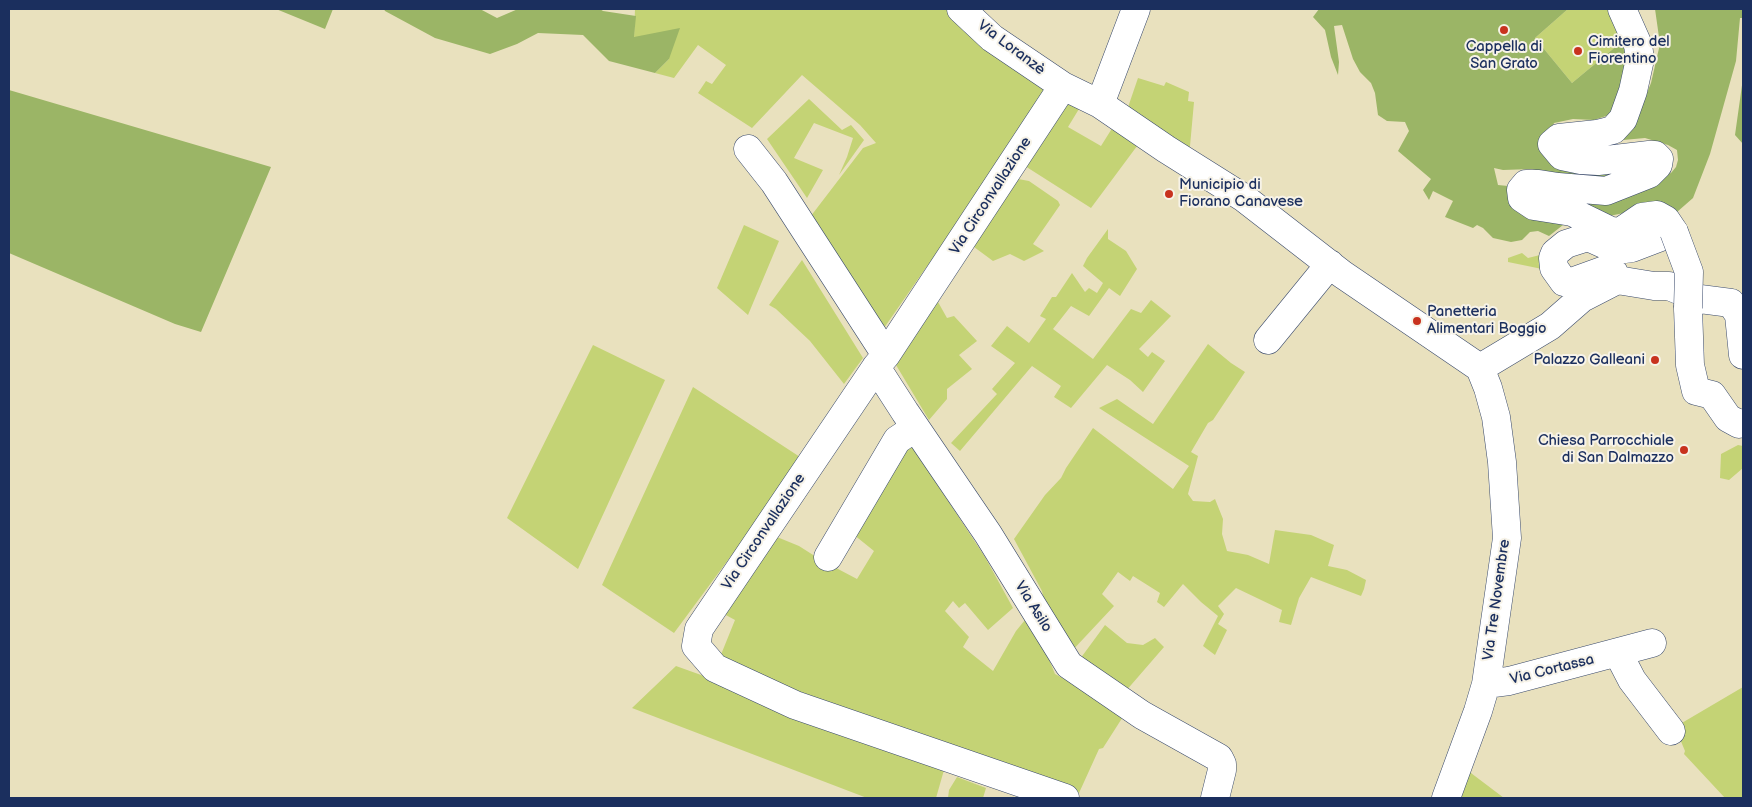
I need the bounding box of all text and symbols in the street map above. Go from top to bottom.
street label: Via Loranzè [974,17,1048,79]
marker: Cappella di San Grato [1498,24,1510,36]
place label: Cimitero del Fiorentino [1588,33,1670,68]
place label: Cappella di San Grato [1466,38,1542,73]
marker: Cimitero del Fiorentino [1572,45,1584,57]
street label: Via Circonvallazione [946,134,1036,258]
place label: Municipio di Fiorano Canavese [1179,176,1303,211]
marker: Municipio di Fiorano Canavese [1163,188,1175,200]
place label: Panetteria Alimentari Boggio [1427,303,1547,338]
marker: Panetteria Alimentari Boggio [1411,315,1423,327]
place label: Palazzo Galleani [1534,351,1645,369]
marker: Palazzo Galleani [1649,354,1661,366]
place label: Chiesa Parrocchiale di San Dalmazzo [1538,432,1674,467]
marker: Chiesa Parrocchiale di San Dalmazzo [1678,444,1690,456]
street label: Via Circonvallazione [718,470,810,594]
street label: Via Tre Novembre [1480,538,1514,662]
street label: Via Asilo [1010,578,1056,636]
street label: Via Cortassa [1508,651,1596,689]

